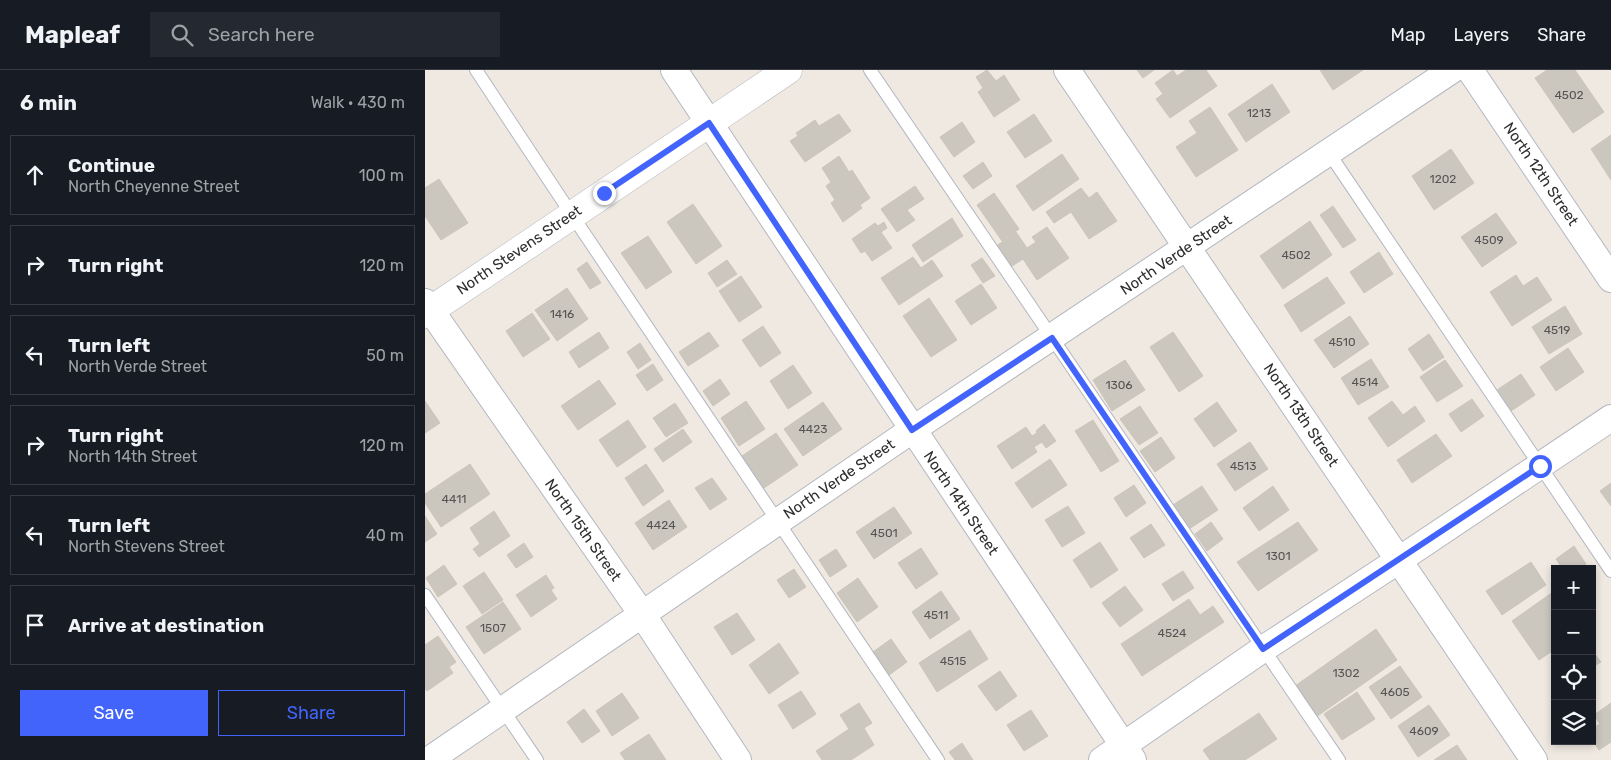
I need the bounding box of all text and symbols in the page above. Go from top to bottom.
search box [150,12,500,57]
text: Mapleaf [25,21,120,49]
icon: search [168,21,196,49]
text: Search here [208,23,315,46]
text: Map [1391,24,1426,46]
text: Layers [1454,24,1509,46]
text: Share [1537,24,1586,46]
house number: 4502 [1554,88,1584,102]
text: 6 min [20,90,77,115]
text: Walk · 430 m [311,93,405,112]
house number: 1213 [1247,106,1271,120]
street label: North 12th Street [1500,119,1582,229]
text: Continue [68,154,155,177]
icon: ahead [21,161,49,189]
text: 100 m [359,166,404,185]
house number: 1202 [1430,172,1456,186]
text: North Cheyenne Street [68,177,239,196]
route end [593,182,616,205]
street label: North Stevens Street [453,201,585,299]
street label: North Verde Street [1117,211,1235,299]
house number: 4509 [1474,233,1504,247]
house number: 4502 [1281,248,1311,262]
icon: right [21,251,49,279]
text: Turn right [68,254,163,277]
text: 120 m [359,256,404,275]
house number: 1416 [550,307,574,321]
house number: 4519 [1544,323,1570,337]
text: Turn left [68,334,150,357]
house number: 4510 [1328,335,1356,349]
icon: left [21,341,49,369]
text: 50 m [366,346,404,365]
text: North Verde Street [68,357,207,376]
street label: North 13th Street [1260,360,1342,470]
house number: 4514 [1352,375,1379,389]
house number: 1306 [1105,378,1133,392]
house number: 4423 [798,422,828,436]
text: Turn right [68,424,163,447]
icon: right [21,431,49,459]
street label: North Verde Street [780,435,898,523]
text: 120 m [359,436,404,455]
text: North 14th Street [68,447,197,466]
street label: North 14th Street [920,448,1002,558]
route start [1529,455,1552,478]
house number: 4513 [1230,459,1256,473]
street label: North 15th Street [541,475,625,585]
house number: 4411 [442,492,466,506]
text: Turn left [68,514,150,537]
house number: 4424 [646,518,676,532]
icon: left [21,521,49,549]
text: 40 m [366,526,404,545]
house number: 4501 [870,526,898,540]
text: North Stevens Street [68,537,225,556]
house number: 1301 [1265,549,1291,563]
map controls [1551,565,1596,745]
button: + [1551,565,1596,610]
house number: 4511 [924,608,948,622]
button: − [1551,610,1596,655]
icon: arrive [21,611,49,639]
text: Arrive at destination [68,614,264,637]
house number: 1507 [480,621,506,635]
house number: 4524 [1158,626,1187,640]
house number: 4515 [940,654,966,668]
button: locate [1551,655,1596,700]
house number: 1302 [1332,666,1360,680]
house number: 4605 [1380,685,1410,699]
button: Save [20,690,208,736]
button: Share [218,690,405,736]
button: layers [1551,700,1596,745]
house number: 4609 [1409,724,1439,738]

